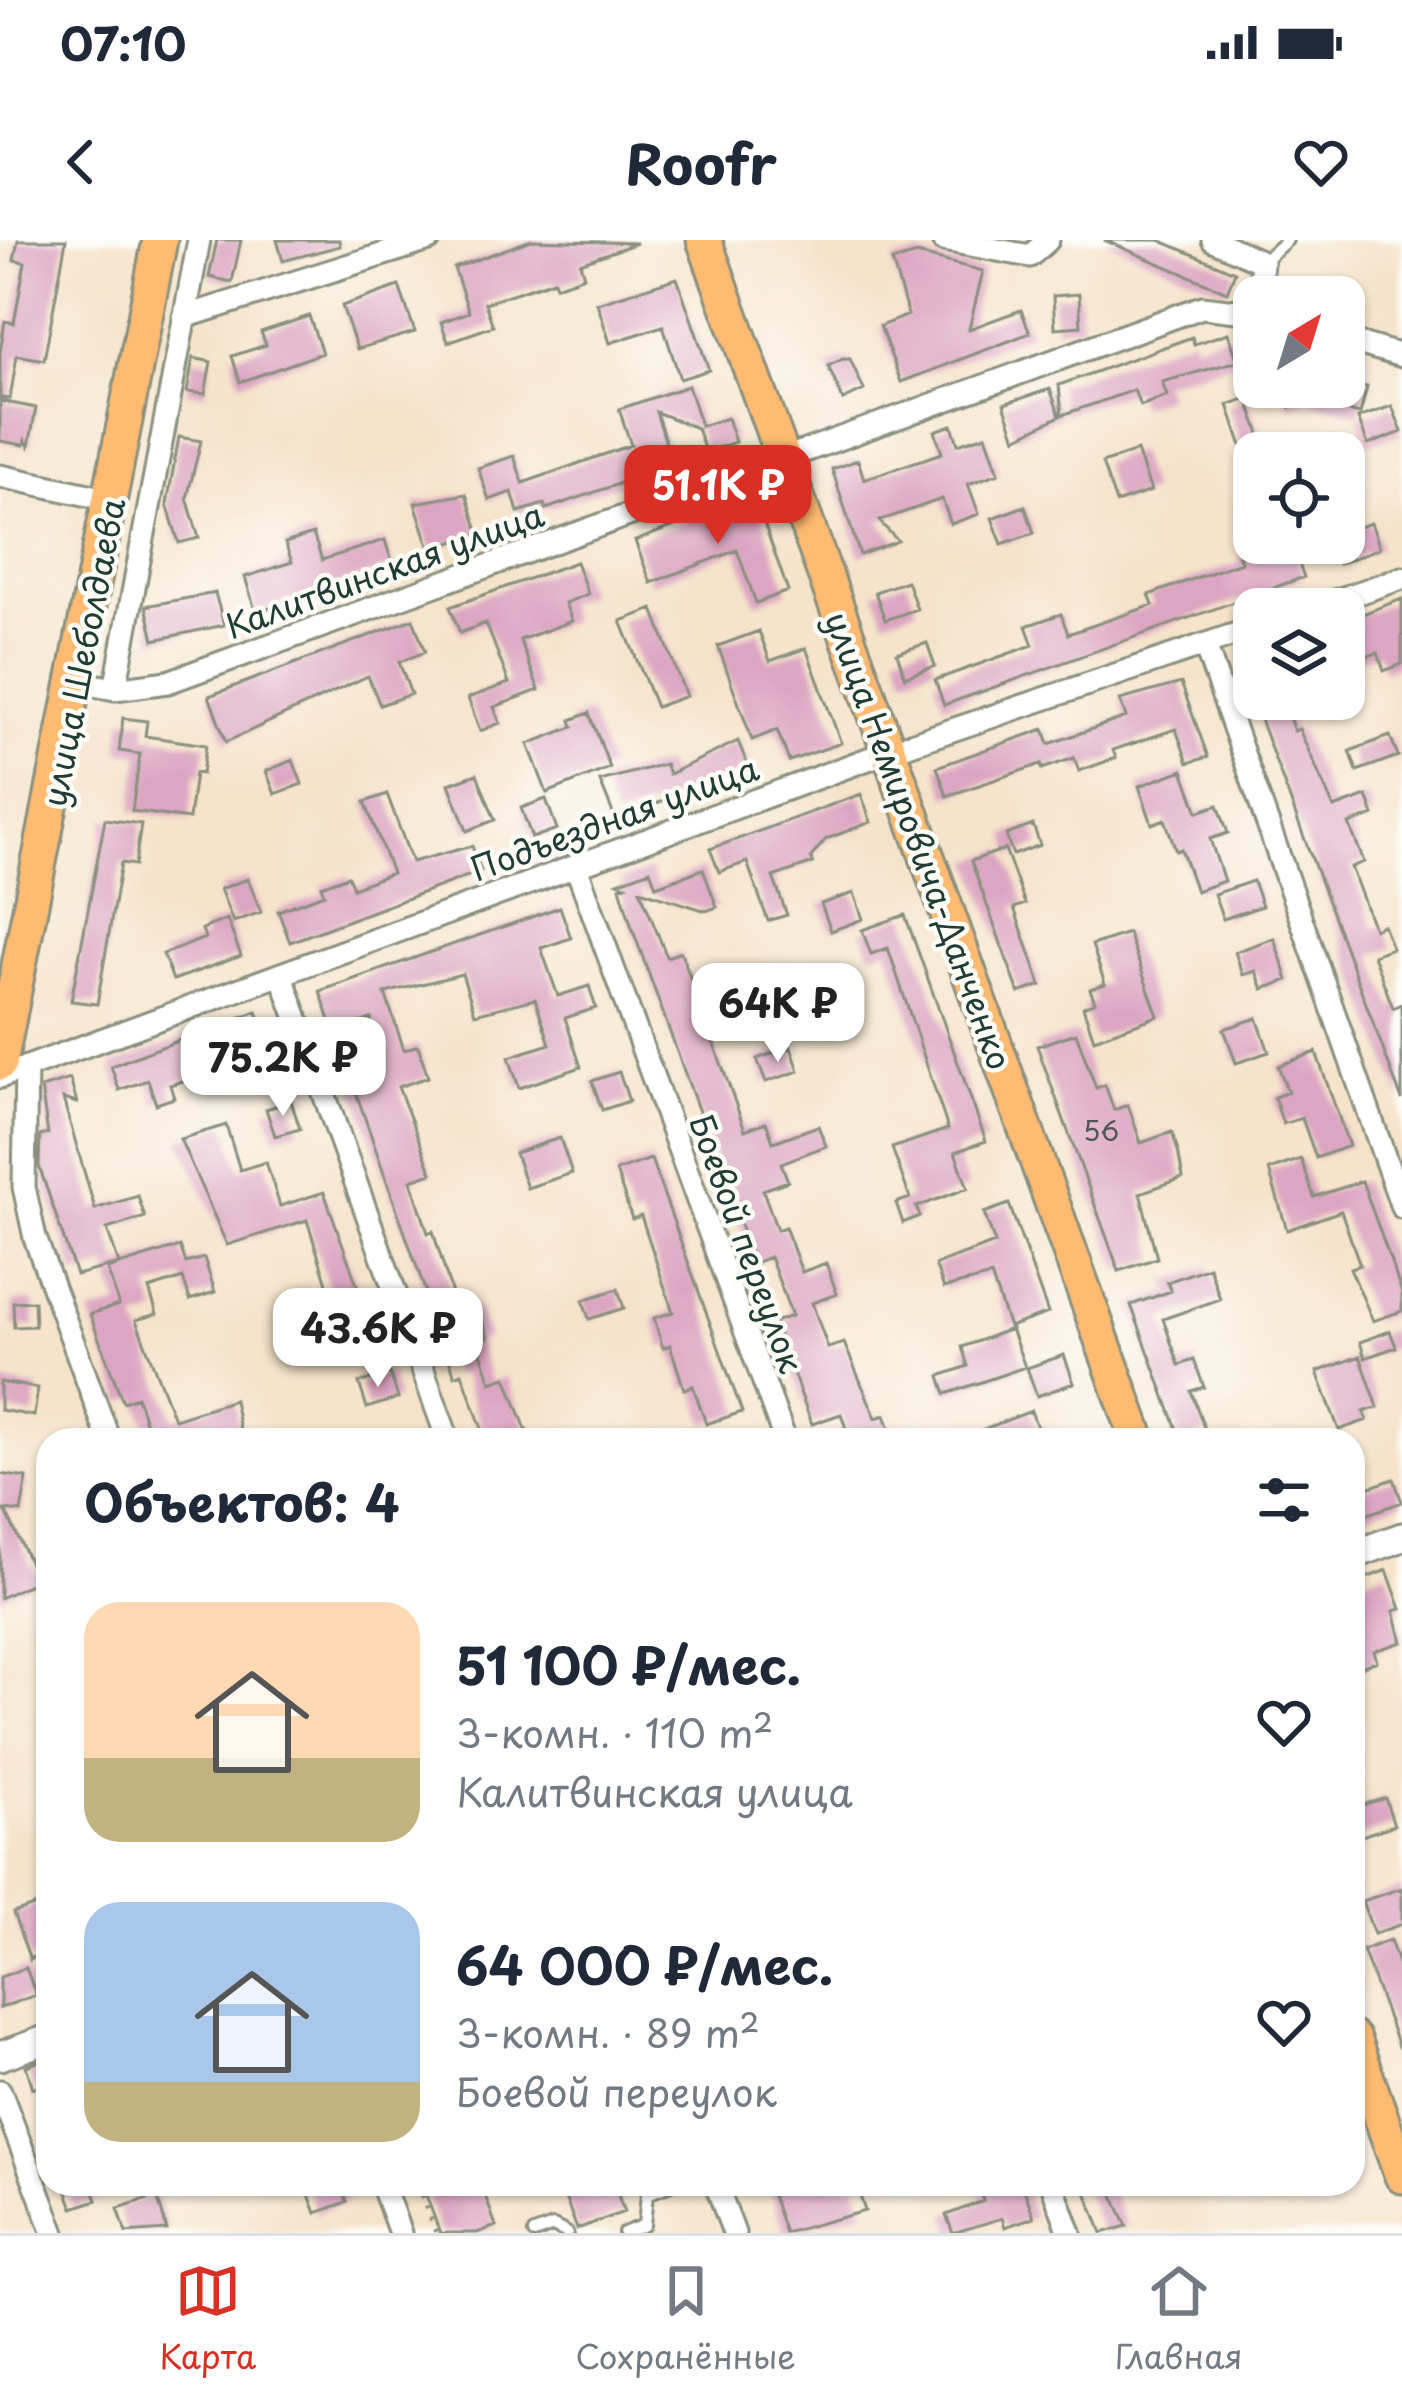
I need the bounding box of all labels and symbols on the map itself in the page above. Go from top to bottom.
north arrow [1233,276,1365,408]
pin: 51.1K ₽ [607,445,829,547]
street label: Калитвинская улица [218,488,550,650]
street label: улица Шеболдаева [28,493,137,811]
street label: улица Немировича-Данченко [814,604,1026,1076]
street label: Подъездная улица [463,742,765,892]
pin: 64K ₽ [694,963,862,1065]
pin: 75.2K ₽ [172,1017,394,1119]
street label: Боевой переулок [678,1107,818,1380]
house number: 56 [1083,1109,1119,1150]
pin: 43.6K ₽ [267,1288,489,1390]

